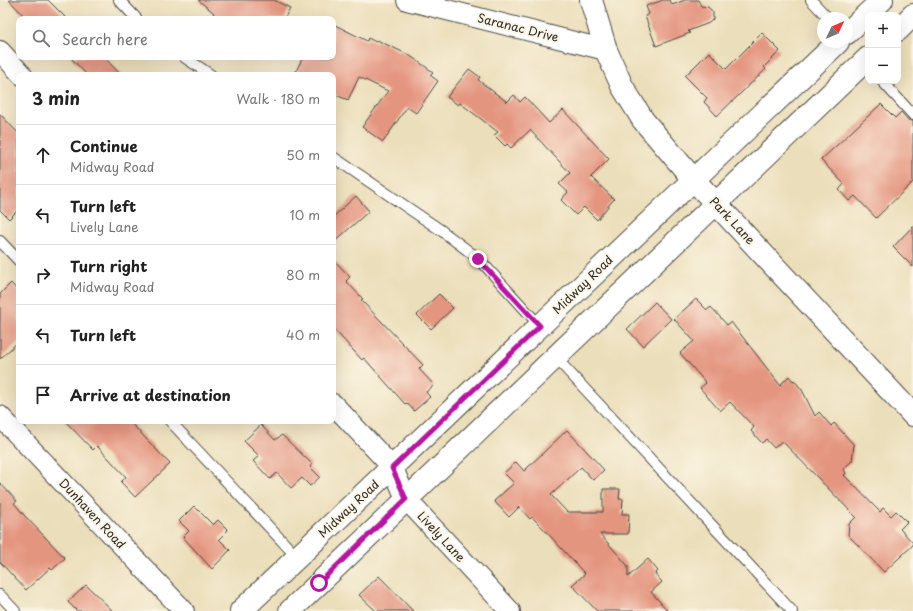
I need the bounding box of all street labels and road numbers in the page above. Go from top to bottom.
street label: Saranac Drive [476,8,561,46]
street label: Park Lane [706,192,760,248]
street label: Midway Road [548,251,617,318]
street label: Dunhaven Road [55,474,130,552]
street label: Midway Road [314,475,383,541]
street label: Lively Lane [414,507,470,566]

